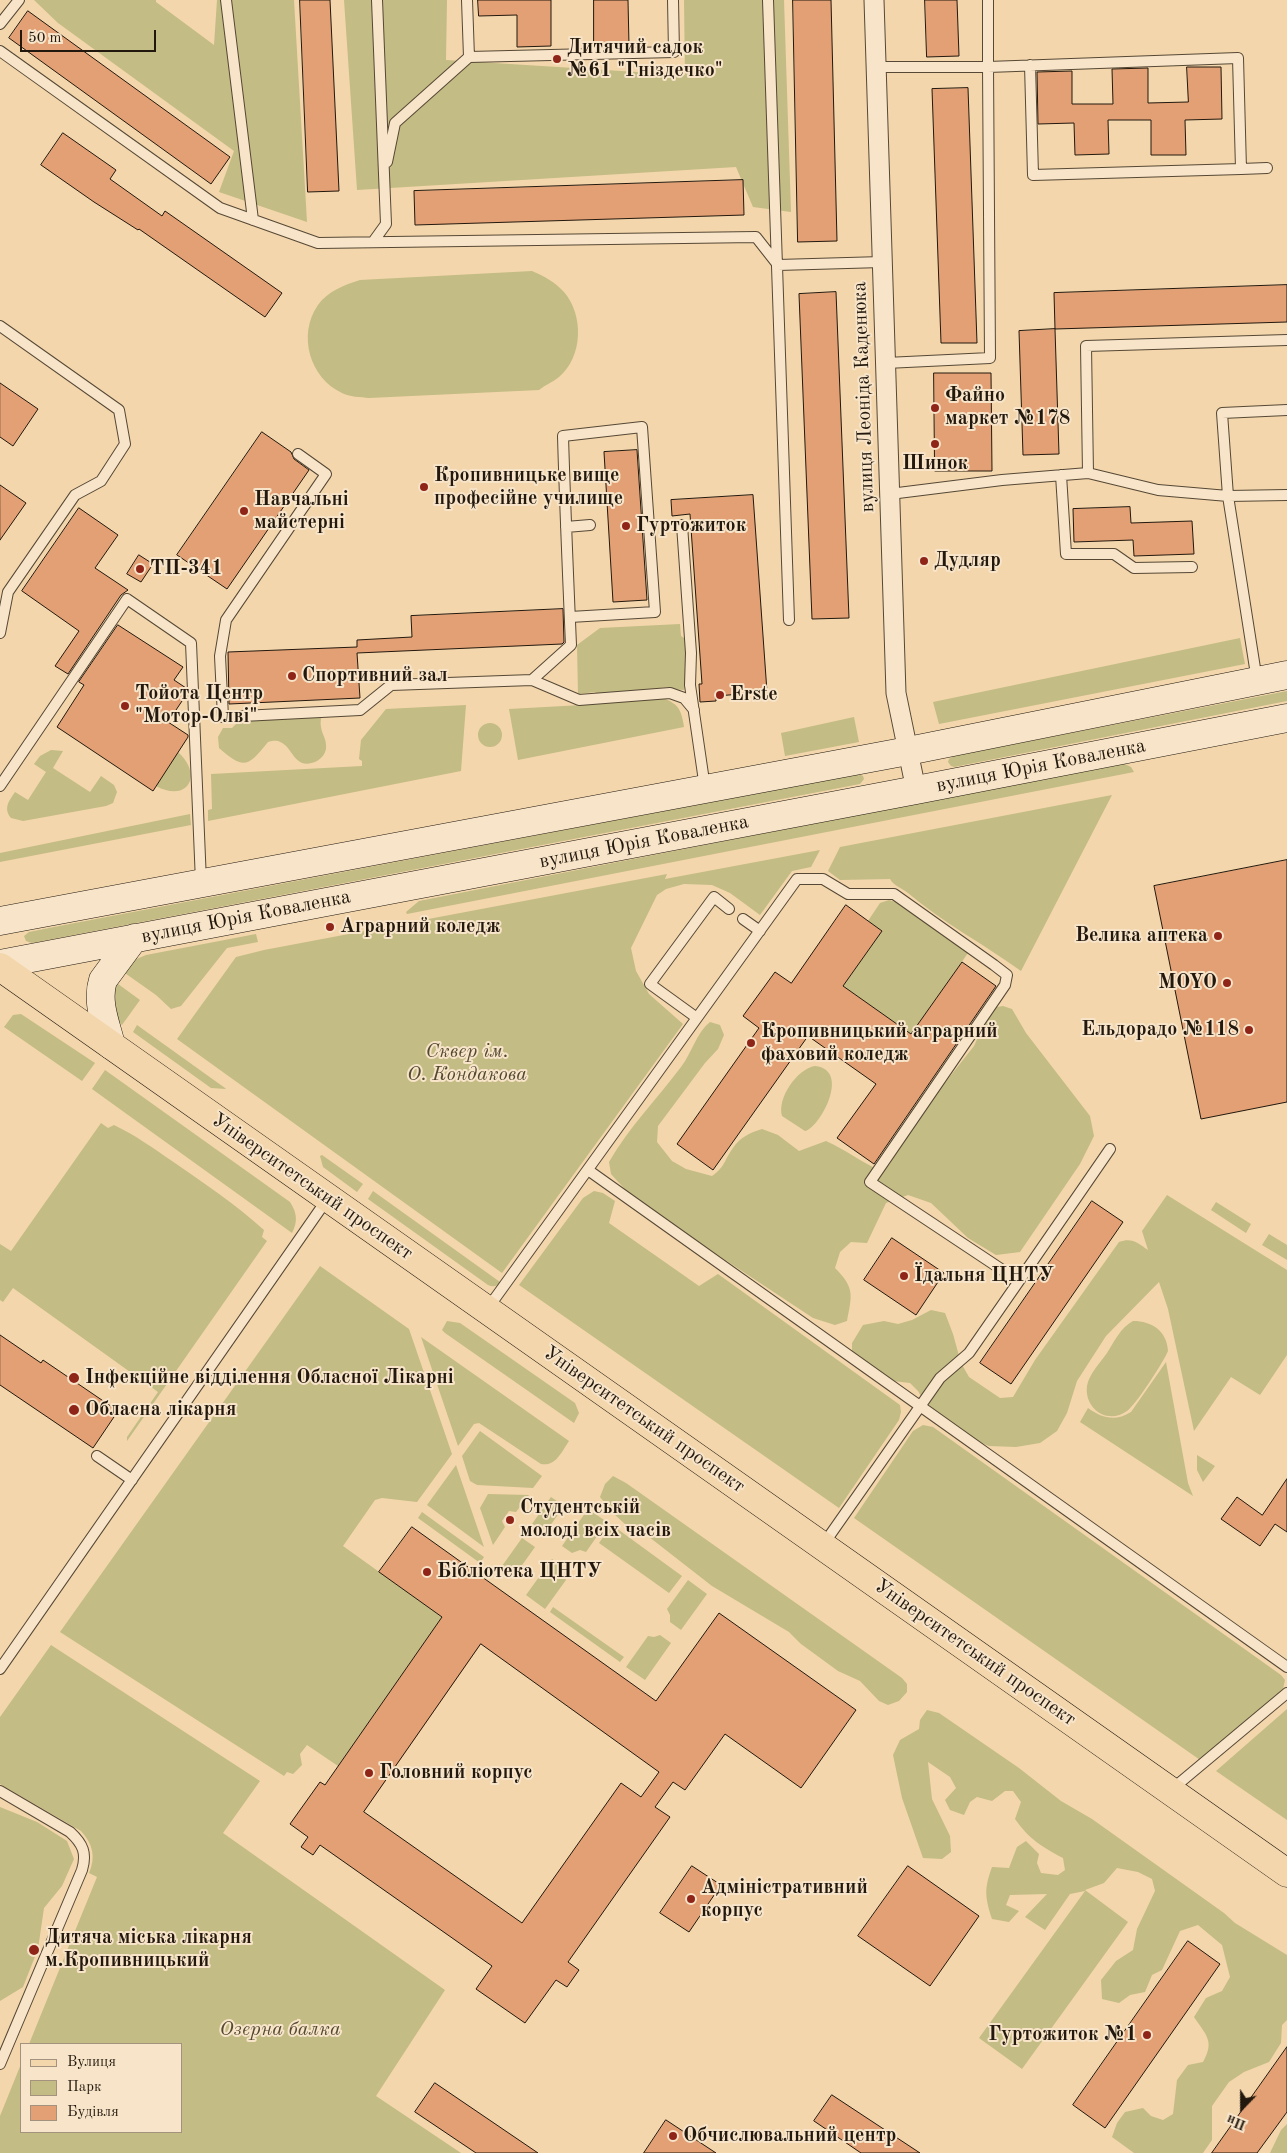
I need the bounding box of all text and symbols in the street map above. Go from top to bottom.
scale bar [22,20,159,52]
text: 50 m [28,31,62,46]
place label: Дитячий садок №61 "Гніздечко" [567,36,723,83]
marker: Дитячий садок №61 "Гніздечко" [551,53,563,65]
street label: вулиця Леоніда Каденюка [848,281,880,513]
place label: Файно маркет №178 [945,384,1070,431]
marker: Файно маркет №178 [929,402,941,414]
marker: Шинок [929,438,941,450]
place label: Шинок [902,452,968,476]
place label: Кропивницьке вище професійне училище [434,464,623,511]
marker: Кропивницьке вище професійне училище [418,481,430,493]
place label: Навчальні майстерні [254,488,349,535]
marker: Навчальні майстерні [238,505,250,517]
place label: Гуртожиток [636,514,746,538]
marker: Гуртожиток [620,520,632,532]
place label: Дудляр [934,549,1001,573]
marker: Дудляр [918,555,930,567]
place label: ТП-341 [150,557,223,581]
marker: ТП-341 [134,563,146,575]
place label: Спортивний зал [302,664,448,688]
marker: Спортивний зал [286,670,298,682]
place label: Тойота Центр "Мотор-Олві" [135,682,263,729]
place label: Erste [730,683,778,707]
marker: Erste [714,689,726,701]
marker: Тойота Центр "Мотор-Олві" [119,700,131,712]
street label: вулиця Юрія Коваленка [934,734,1148,798]
street label: вулиця Юрія Коваленка [537,810,751,874]
street label: вулиця Юрія Коваленка [139,885,353,949]
place label: Аграрний коледж [340,915,500,939]
marker: Аграрний коледж [324,921,336,933]
place label: Велика аптека [1075,924,1208,948]
marker: Велика аптека [1212,930,1224,942]
place label: MOYO [1158,971,1217,995]
marker: MOYO [1221,977,1233,989]
place label: Ельдорадо №118 [1081,1018,1239,1042]
place label: Кропивницький аграрний фаховий коледж [761,1020,998,1067]
marker: Ельдорадо №118 [1243,1024,1255,1036]
marker: Кропивницький аграрний фаховий коледж [745,1037,757,1049]
park label: Сквер ім. О. Кондакова [407,1040,527,1087]
street label: Університетський проспект [207,1108,417,1266]
place label: Їдальня ЦНТУ [914,1264,1054,1288]
marker: Їдальня ЦНТУ [898,1270,910,1282]
street label: Університетський проспект [539,1341,749,1499]
place label: Інфекційне відділення Обласної Лікарні [85,1366,454,1390]
marker: Інфекційне відділення Обласної Лікарні [67,1371,81,1385]
place label: Обласна лікарня [85,1398,236,1422]
marker: Обласна лікарня [67,1403,81,1417]
place label: Студентській молоді всіх часів [520,1496,671,1543]
marker: Студентській молоді всіх часів [504,1514,516,1526]
place label: Бібліотека ЦНТУ [437,1560,602,1584]
marker: Бібліотека ЦНТУ [421,1566,433,1578]
street label: Університетський проспект [870,1574,1080,1732]
place label: Головний корпус [379,1761,533,1785]
marker: Головний корпус [363,1767,375,1779]
place label: Адміністративний корпус [701,1876,868,1923]
marker: Адміністративний корпус [685,1893,697,1905]
place label: Дитяча міська лікарня м.Кропивницький [45,1926,252,1973]
marker: Дитяча міська лікарня м.Кропивницький [27,1943,41,1957]
park label: Озерна балка [219,2018,341,2042]
place label: Гуртожиток №1 [988,2023,1137,2047]
marker: Гуртожиток №1 [1141,2029,1153,2041]
legend [20,2043,182,2133]
text: Вулиця [67,2055,116,2070]
text: Парк [67,2080,102,2095]
north arrow [1217,2083,1267,2133]
text: Будівля [67,2105,119,2120]
text: Пн [1225,2112,1248,2132]
place label: Обчислювальний центр [683,2124,896,2148]
marker: Обчислювальний центр [667,2130,679,2142]

